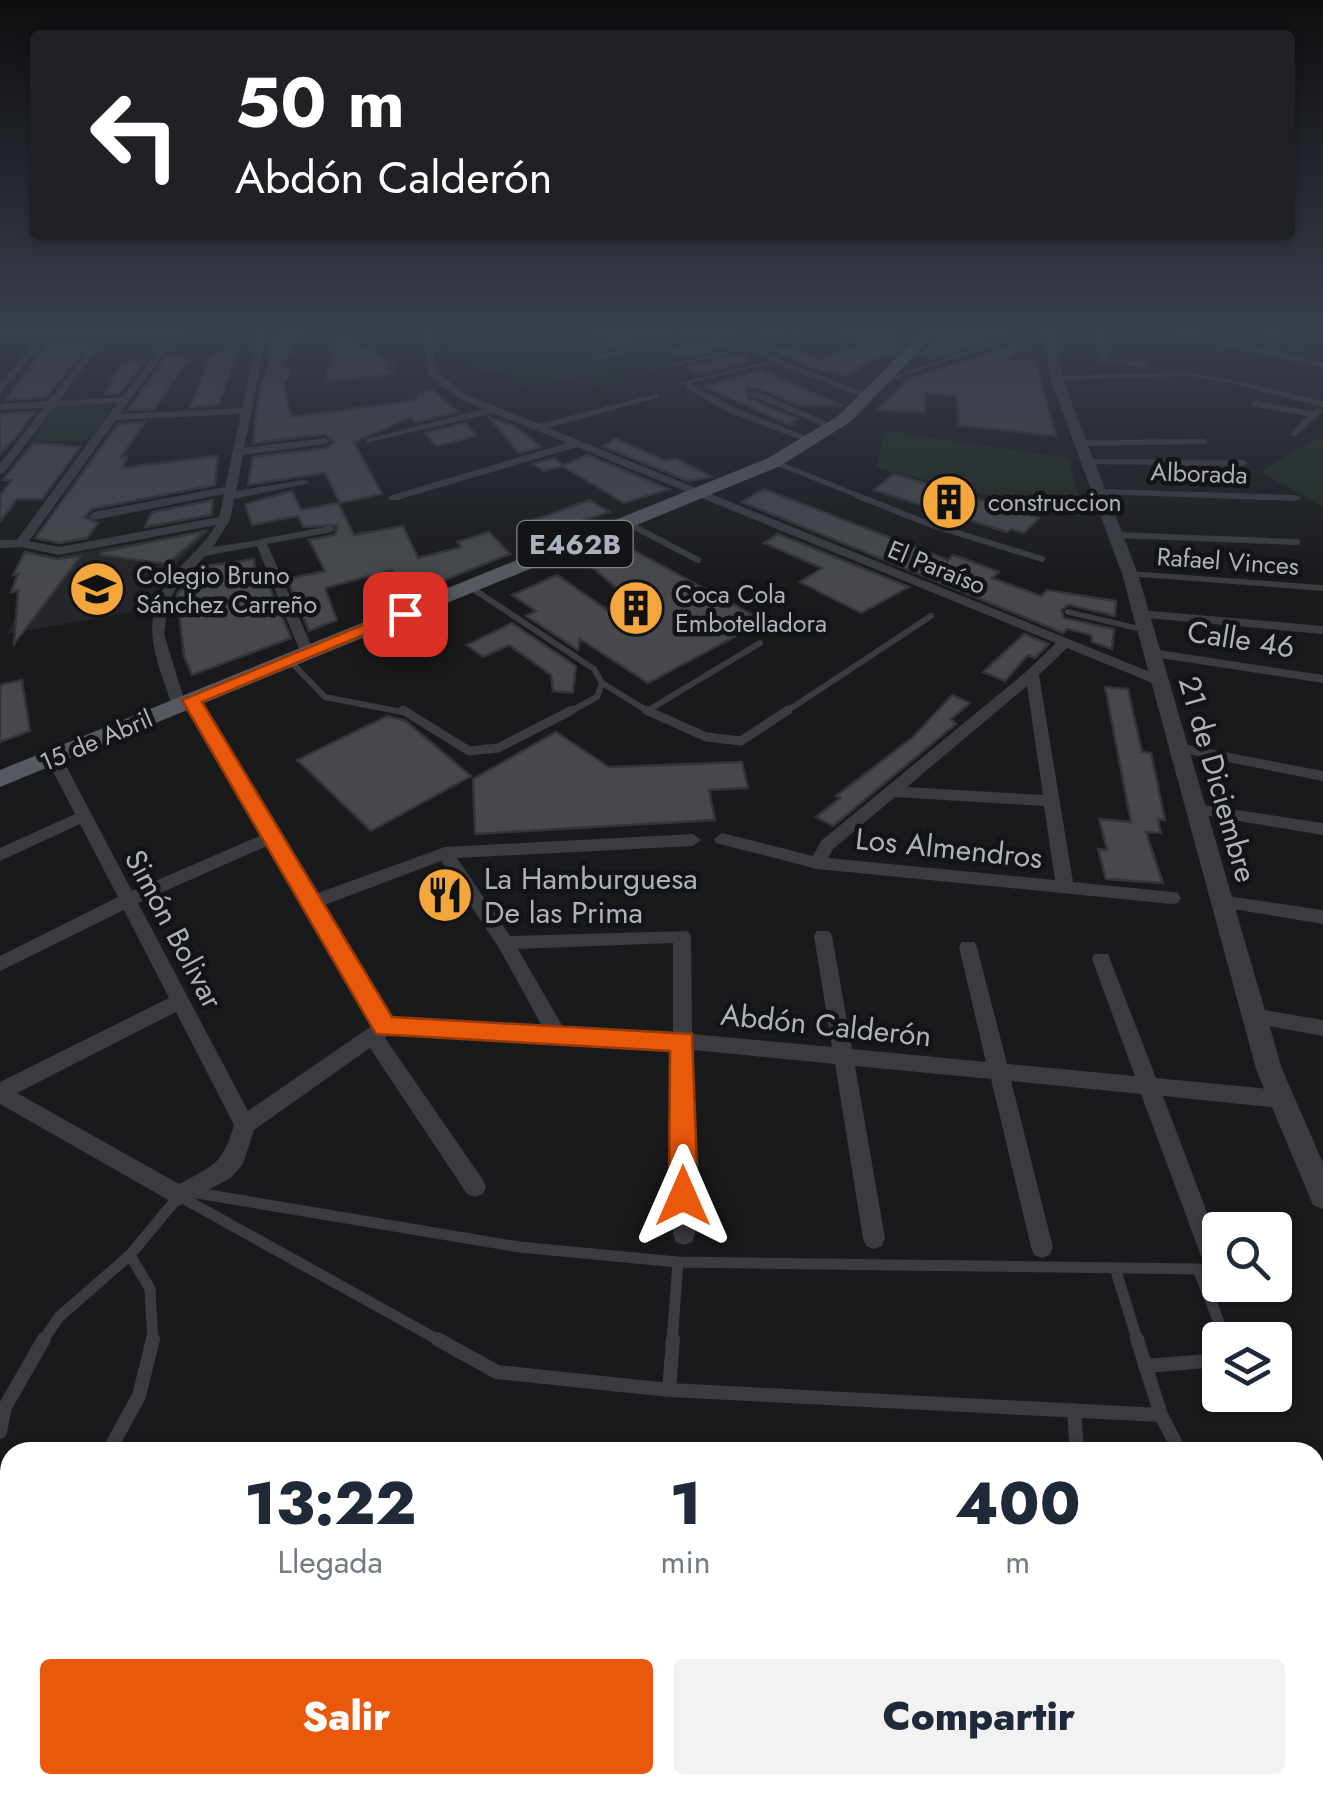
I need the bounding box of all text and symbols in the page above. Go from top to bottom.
text: 50 m [235,52,405,153]
icon: left [70,70,200,200]
text: Abdón Calderón [235,145,552,210]
street label: Alborada [1150,453,1248,493]
building icon: construccion [919,472,979,532]
place label: construccion [988,484,1122,520]
road number: E462B [518,521,632,567]
street label: El Paraíso [883,531,991,603]
street label: Rafael Vinces [1156,538,1300,584]
place label: Colegio Bruno Sánchez Carreño [136,557,317,622]
school or university icon: Colegio Bruno Sánchez Carreño [67,559,127,619]
pin [363,572,448,657]
place label: Coca Cola Embotelladora [675,576,827,641]
building icon: Coca Cola Embotelladora [606,578,666,638]
icon: arrive [378,587,433,642]
street label: Calle 46 [1184,609,1298,669]
street label: 21 de Diciembre [1168,671,1268,887]
street label: 15 de Abril [34,700,158,780]
street label: Los Almendros [853,817,1045,879]
street label: Simón Bolivar [114,842,234,1017]
place label: La Hamburguesa De las Prima [484,857,698,934]
restaurant icon: La Hamburguesa De las Prima [415,865,475,925]
street label: Abdón Calderón [719,993,933,1057]
position arrow [631,1144,735,1248]
map controls [1202,1212,1292,1412]
button: search [1202,1212,1292,1302]
button: layers [1202,1322,1292,1412]
text: 13:22 [244,1460,416,1547]
text: 1 [670,1460,701,1547]
text: 400 [955,1460,1081,1547]
text: Llegada [277,1539,383,1585]
text: min [661,1539,711,1585]
text: m [1005,1539,1030,1585]
button: Salir [40,1659,653,1774]
button: Compartir [673,1659,1285,1774]

